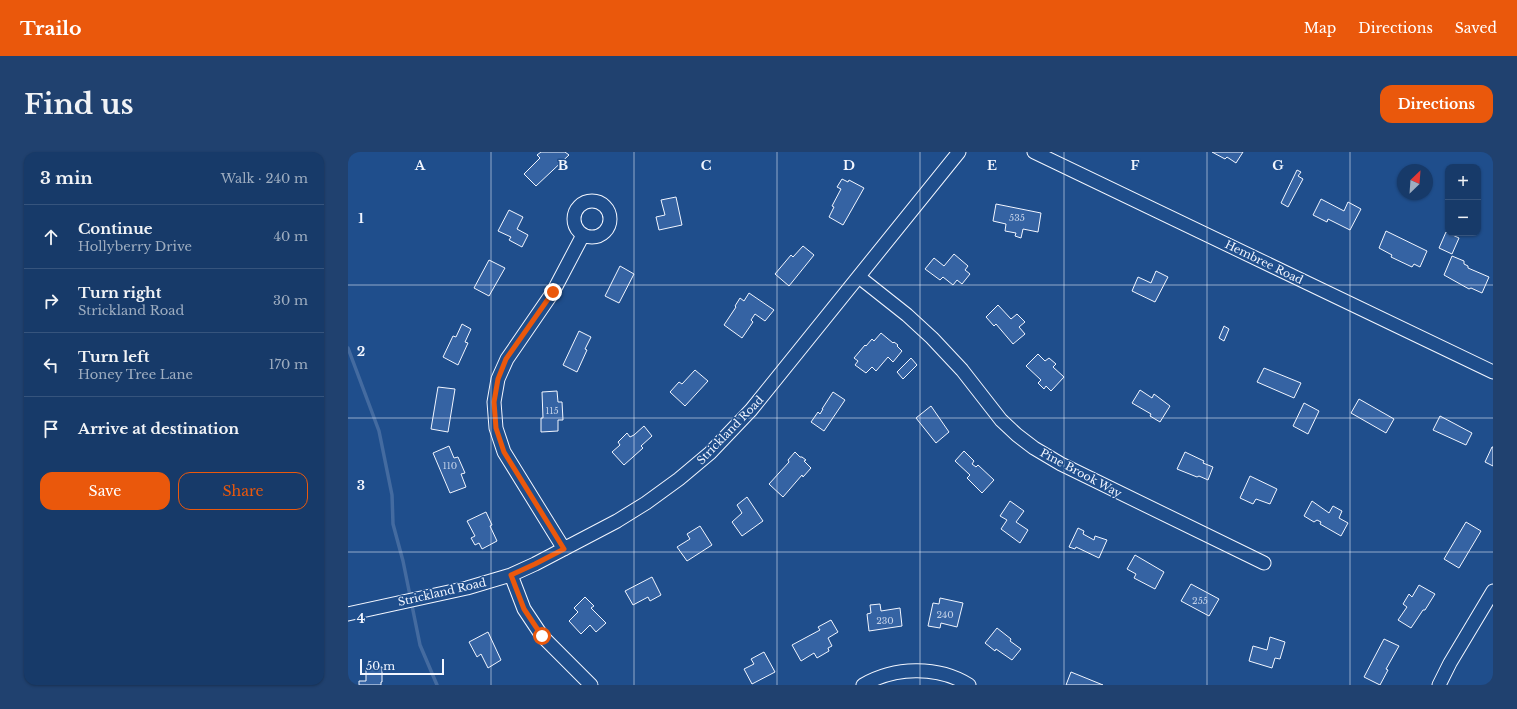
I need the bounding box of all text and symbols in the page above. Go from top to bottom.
text: Trailo [20,17,82,40]
text: Map [1304,19,1336,37]
text: Directions [1358,19,1433,37]
text: Saved [1455,19,1497,37]
button: Directions [1380,85,1493,123]
text: Find us [24,87,134,122]
text: A [414,157,426,174]
text: B [558,157,568,174]
text: C [701,157,712,174]
text: D [843,157,855,174]
text: E [987,157,997,174]
text: F [1131,157,1140,174]
text: G [1272,157,1284,174]
north arrow [1397,164,1433,200]
map controls [1445,164,1481,236]
button: + [1445,164,1481,200]
text: 3 min [40,168,93,189]
text: Walk · 240 m [221,170,308,187]
button: − [1445,200,1481,236]
text: 1 [358,210,364,227]
house number: 535 [1009,212,1025,223]
text: Continue [78,219,153,238]
icon: ahead [40,226,62,248]
text: 40 m [273,228,308,245]
street label: Hembree Road [1223,237,1306,287]
text: Hollyberry Drive [78,238,192,255]
text: Turn right [78,283,161,302]
route end [544,283,562,301]
icon: right [40,290,62,312]
text: 30 m [273,292,308,309]
text: Strickland Road [78,302,184,319]
text: 2 [357,343,365,360]
text: Turn left [78,347,149,366]
icon: left [40,354,62,376]
text: 170 m [269,356,308,373]
text: Honey Tree Lane [78,366,193,383]
street label: Strickland Road [694,392,767,467]
house number: 115 [545,405,559,416]
icon: arrive [40,418,62,440]
text: Arrive at destination [78,419,239,438]
street label: Pine Brook Way [1038,446,1124,500]
house number: 110 [443,460,457,471]
button: Save [40,472,170,510]
button: Share [178,472,308,510]
text: 3 [357,477,365,494]
street label: Strickland Road [397,575,488,609]
house number: 255 [1192,595,1208,606]
house number: 240 [936,609,954,620]
text: 4 [357,610,366,627]
house number: 230 [876,615,894,626]
route start [533,627,551,645]
scale bar [360,657,444,676]
text: 50 m [366,659,395,673]

